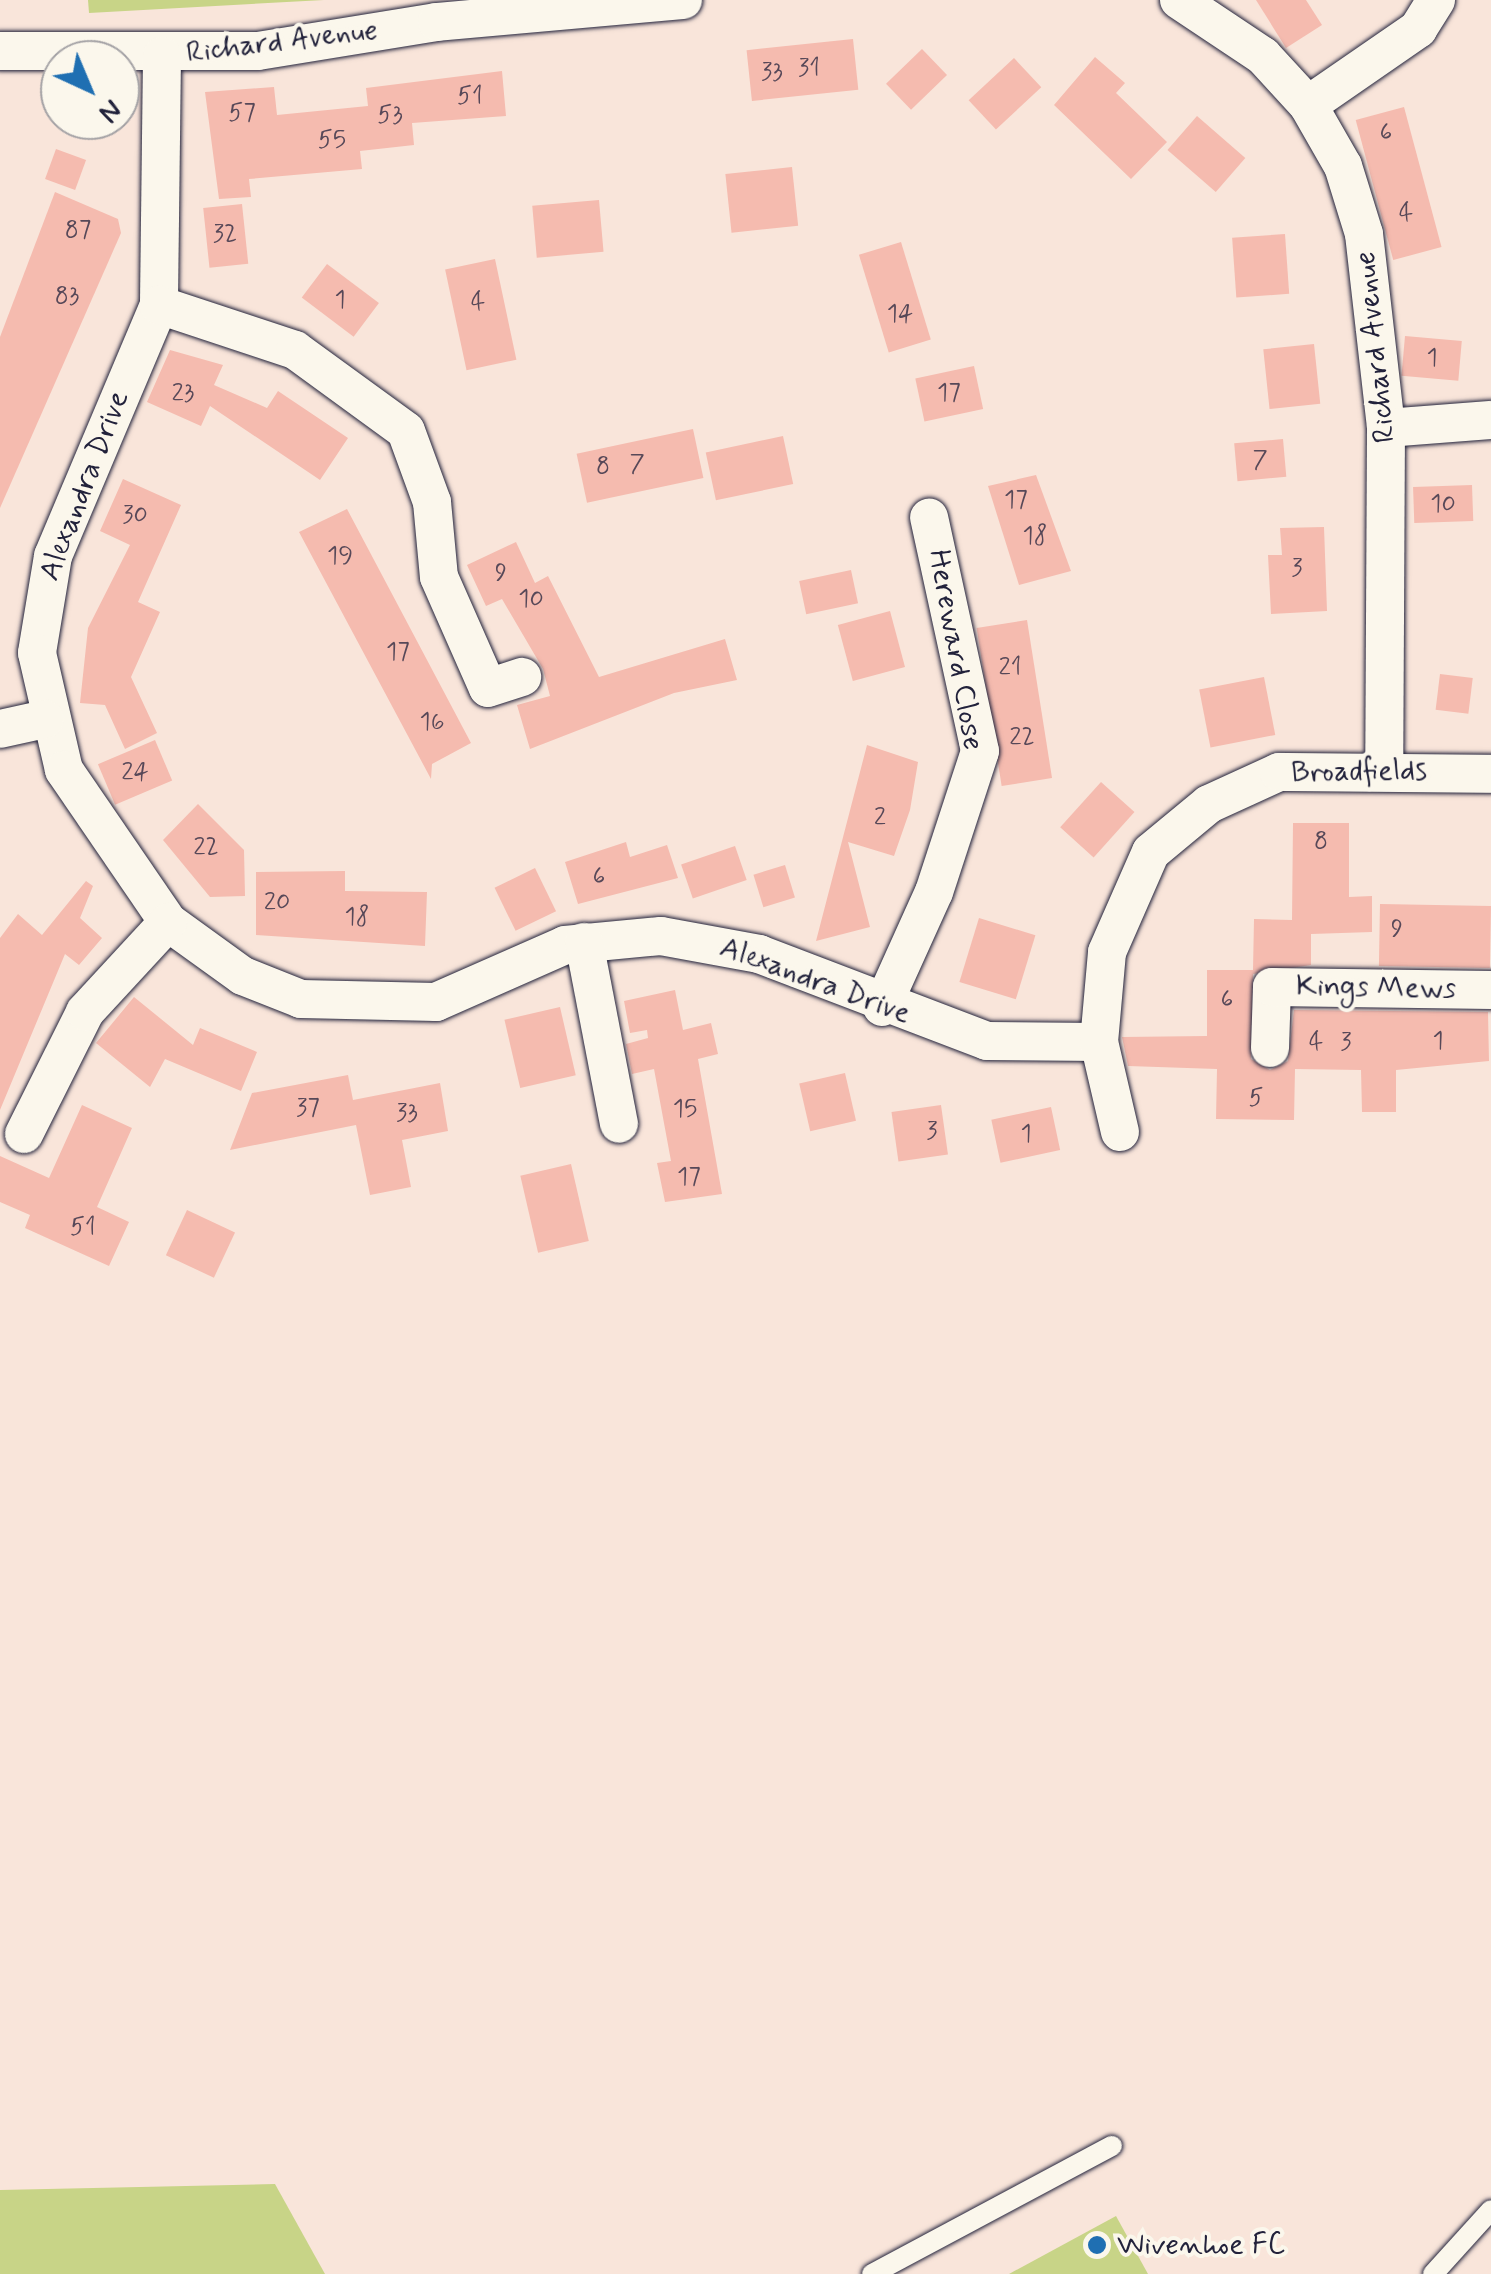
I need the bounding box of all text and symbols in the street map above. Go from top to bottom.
street label: Richard Avenue [181,12,383,72]
north arrow [40,40,140,140]
house number: 31 [798,54,820,84]
house number: 33 [761,58,783,88]
house number: 51 [457,82,483,112]
text: N [90,91,129,130]
house number: 57 [228,99,256,129]
house number: 53 [377,101,403,131]
house number: 6 [1380,118,1392,148]
house number: 55 [318,126,346,156]
house number: 4 [1399,199,1413,229]
house number: 87 [65,216,91,246]
house number: 32 [213,220,237,250]
street label: Richard Avenue [1348,246,1404,448]
house number: 83 [55,282,79,312]
house number: 1 [334,286,346,316]
house number: 4 [471,288,485,318]
house number: 14 [887,300,913,330]
house number: 1 [1426,344,1438,374]
house number: 23 [172,379,194,409]
house number: 17 [937,379,961,409]
street label: Alexandra Drive [33,387,137,585]
house number: 7 [1252,446,1268,476]
house number: 7 [629,450,645,480]
house number: 8 [596,452,610,482]
house number: 17 [1004,486,1028,516]
house number: 10 [1430,490,1456,520]
house number: 30 [122,501,148,531]
house number: 18 [1023,522,1047,552]
house number: 19 [327,542,353,572]
street label: Hereward Close [920,547,990,753]
house number: 3 [1291,554,1303,584]
house number: 9 [495,559,507,589]
house number: 10 [518,585,544,615]
house number: 17 [386,638,410,668]
house number: 21 [999,653,1021,683]
house number: 16 [420,708,444,738]
house number: 22 [1009,723,1035,753]
street label: Broadfields [1291,753,1427,791]
house number: 24 [121,758,149,788]
house number: 2 [874,803,886,833]
house number: 8 [1314,827,1328,857]
house number: 22 [193,833,219,863]
house number: 6 [593,862,605,892]
house number: 20 [264,888,290,918]
house number: 18 [345,903,369,933]
house number: 9 [1391,915,1403,945]
street label: Alexandra Drive [715,930,915,1032]
street label: Kings Mews [1299,969,1453,1007]
house number: 6 [1221,985,1233,1015]
house number: 1 [1432,1027,1444,1057]
house number: 4 [1309,1028,1323,1058]
house number: 3 [1340,1028,1352,1058]
house number: 5 [1249,1084,1263,1114]
house number: 37 [296,1094,320,1124]
house number: 15 [673,1095,697,1125]
house number: 33 [396,1099,418,1129]
house number: 3 [926,1117,938,1147]
house number: 1 [1020,1120,1032,1150]
house number: 17 [677,1163,701,1193]
house number: 51 [70,1213,96,1243]
place label: Wivenhoe FC [1117,2227,1285,2263]
marker: Wivenhoe FC [1086,2234,1108,2256]

